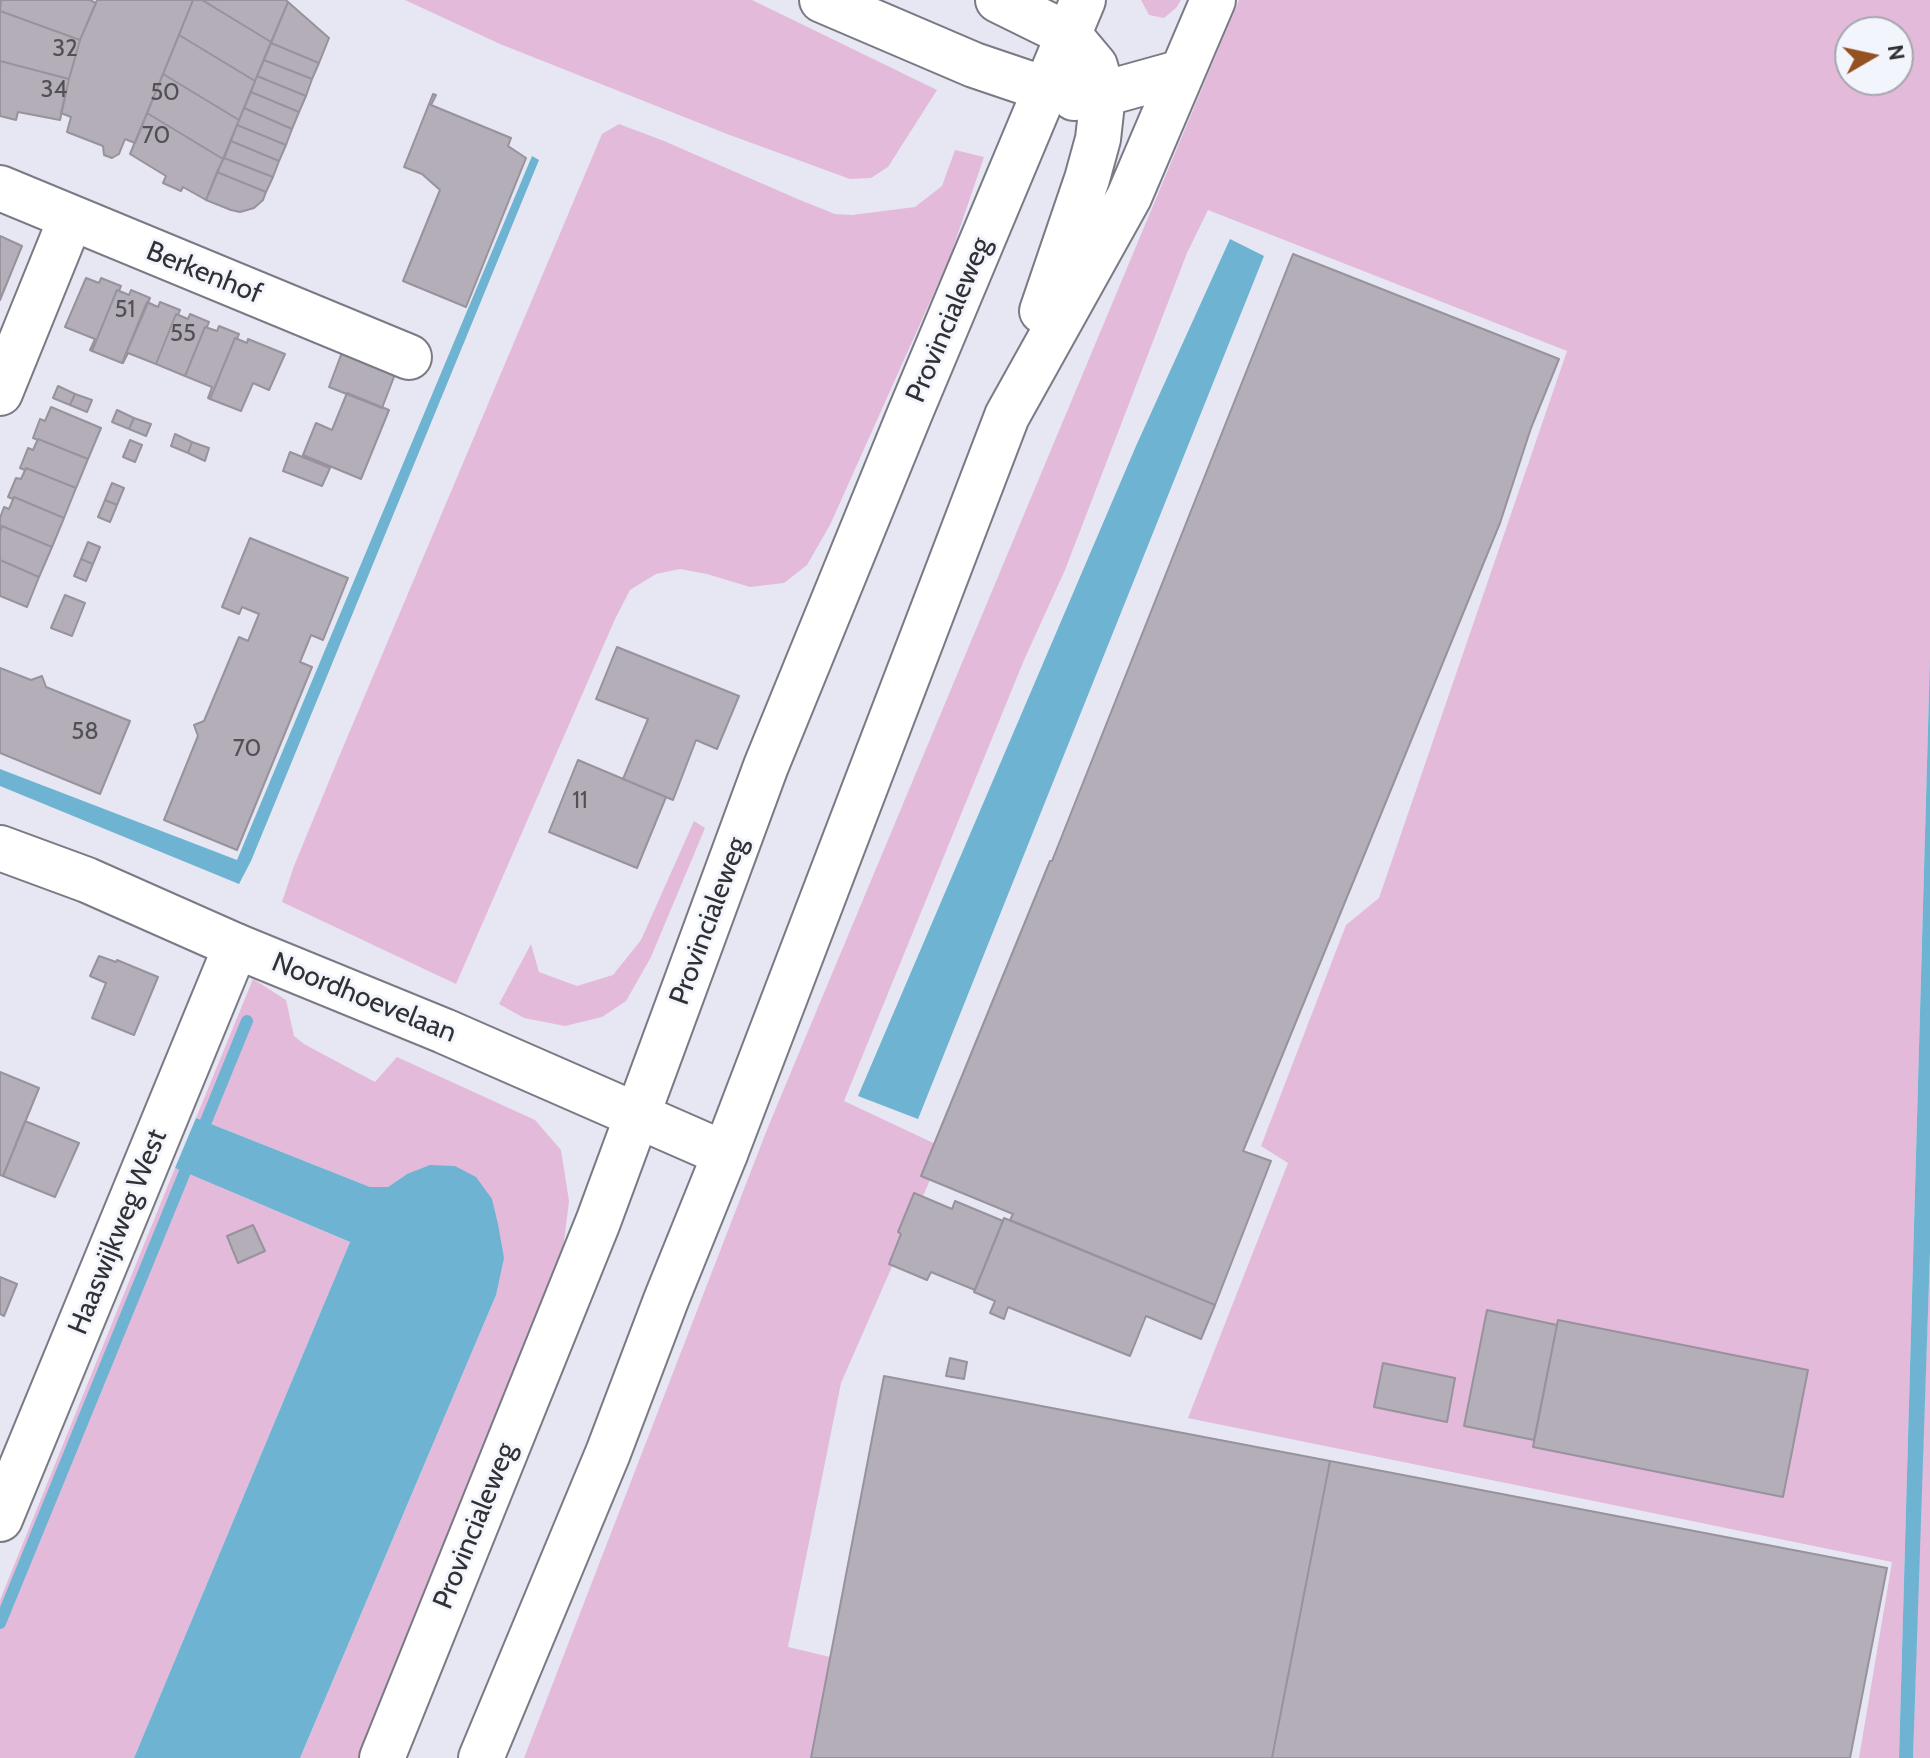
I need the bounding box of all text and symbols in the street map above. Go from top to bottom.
north arrow [1834,16,1914,96]
house number: 32 [52,35,78,63]
text: N [1882,43,1911,62]
house number: 34 [41,76,67,104]
house number: 50 [150,79,180,107]
house number: 70 [142,122,170,150]
street label: Provincialeweg [899,232,999,408]
street label: Berkenhof [141,235,267,311]
house number: 51 [115,296,135,324]
house number: 55 [170,320,196,348]
house number: 58 [71,718,99,746]
house number: 70 [233,735,261,763]
house number: 11 [572,787,588,815]
street label: Provincialeweg [663,833,755,1009]
street label: Noordhoevelaan [267,946,461,1050]
street label: Haaswijkweg West [62,1125,174,1339]
street label: Provincialeweg [426,1438,524,1614]

